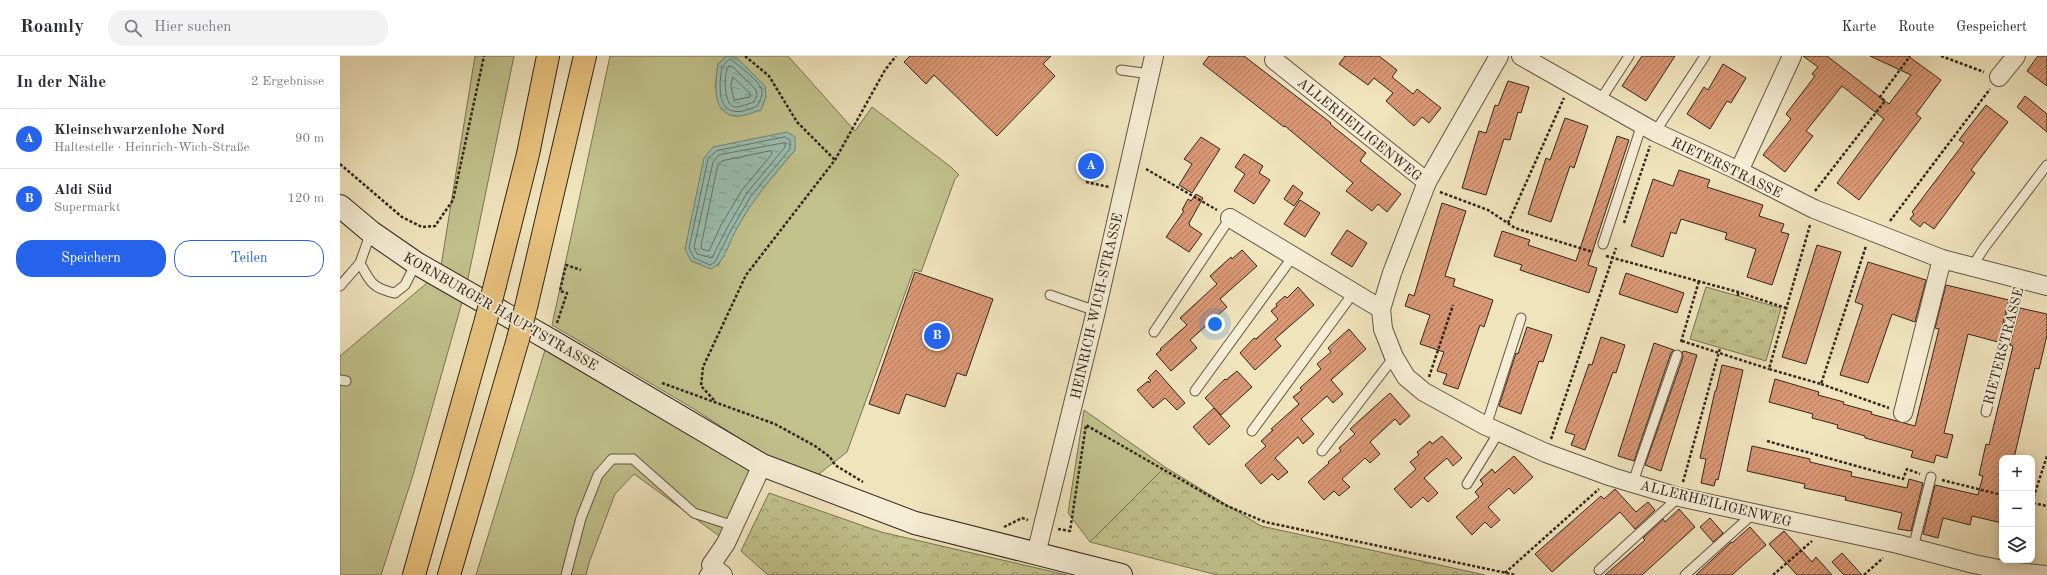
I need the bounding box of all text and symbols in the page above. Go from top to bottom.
search box [108,10,388,46]
icon: search [122,17,144,39]
text: Roamly [20,18,84,37]
text: Hier suchen [154,20,231,35]
text: Karte [1842,20,1876,34]
text: Route [1898,20,1934,34]
text: Gespeichert [1956,20,2027,34]
text: In der Nähe [16,74,106,91]
text: 2 Ergebnisse [251,75,324,88]
street label: ALLERHEILIGENWEG [1295,75,1424,184]
text: Kleinschwarzenlohe Nord [54,123,225,138]
text: A [24,132,34,145]
text: 90 m [295,132,324,145]
street label: RIETERSTRASSE [1669,135,1784,201]
text: Haltestelle · Heinrich-Wich-Straße [54,141,250,154]
pin: A [1078,151,1104,181]
text: Aldi Süd [54,183,112,198]
text: B [24,192,34,205]
text: 120 m [287,192,324,205]
text: Supermarkt [54,201,120,214]
street label: HEINRICH-WICH-STRASSE [1069,212,1125,401]
button: Speichern [16,240,166,277]
button: Teilen [174,240,324,277]
street label: KORNBURGER HAUPTSTRASSE [401,250,600,373]
street label: RIETERSTRASSE [1982,286,2026,407]
your location [1205,314,1225,334]
pin: B [924,321,950,351]
map controls [1999,455,2035,563]
button: + [1999,455,2035,491]
street label: ALLERHEILIGENWEG [1639,478,1793,530]
button: − [1999,491,2035,527]
button: layers [1999,527,2035,563]

